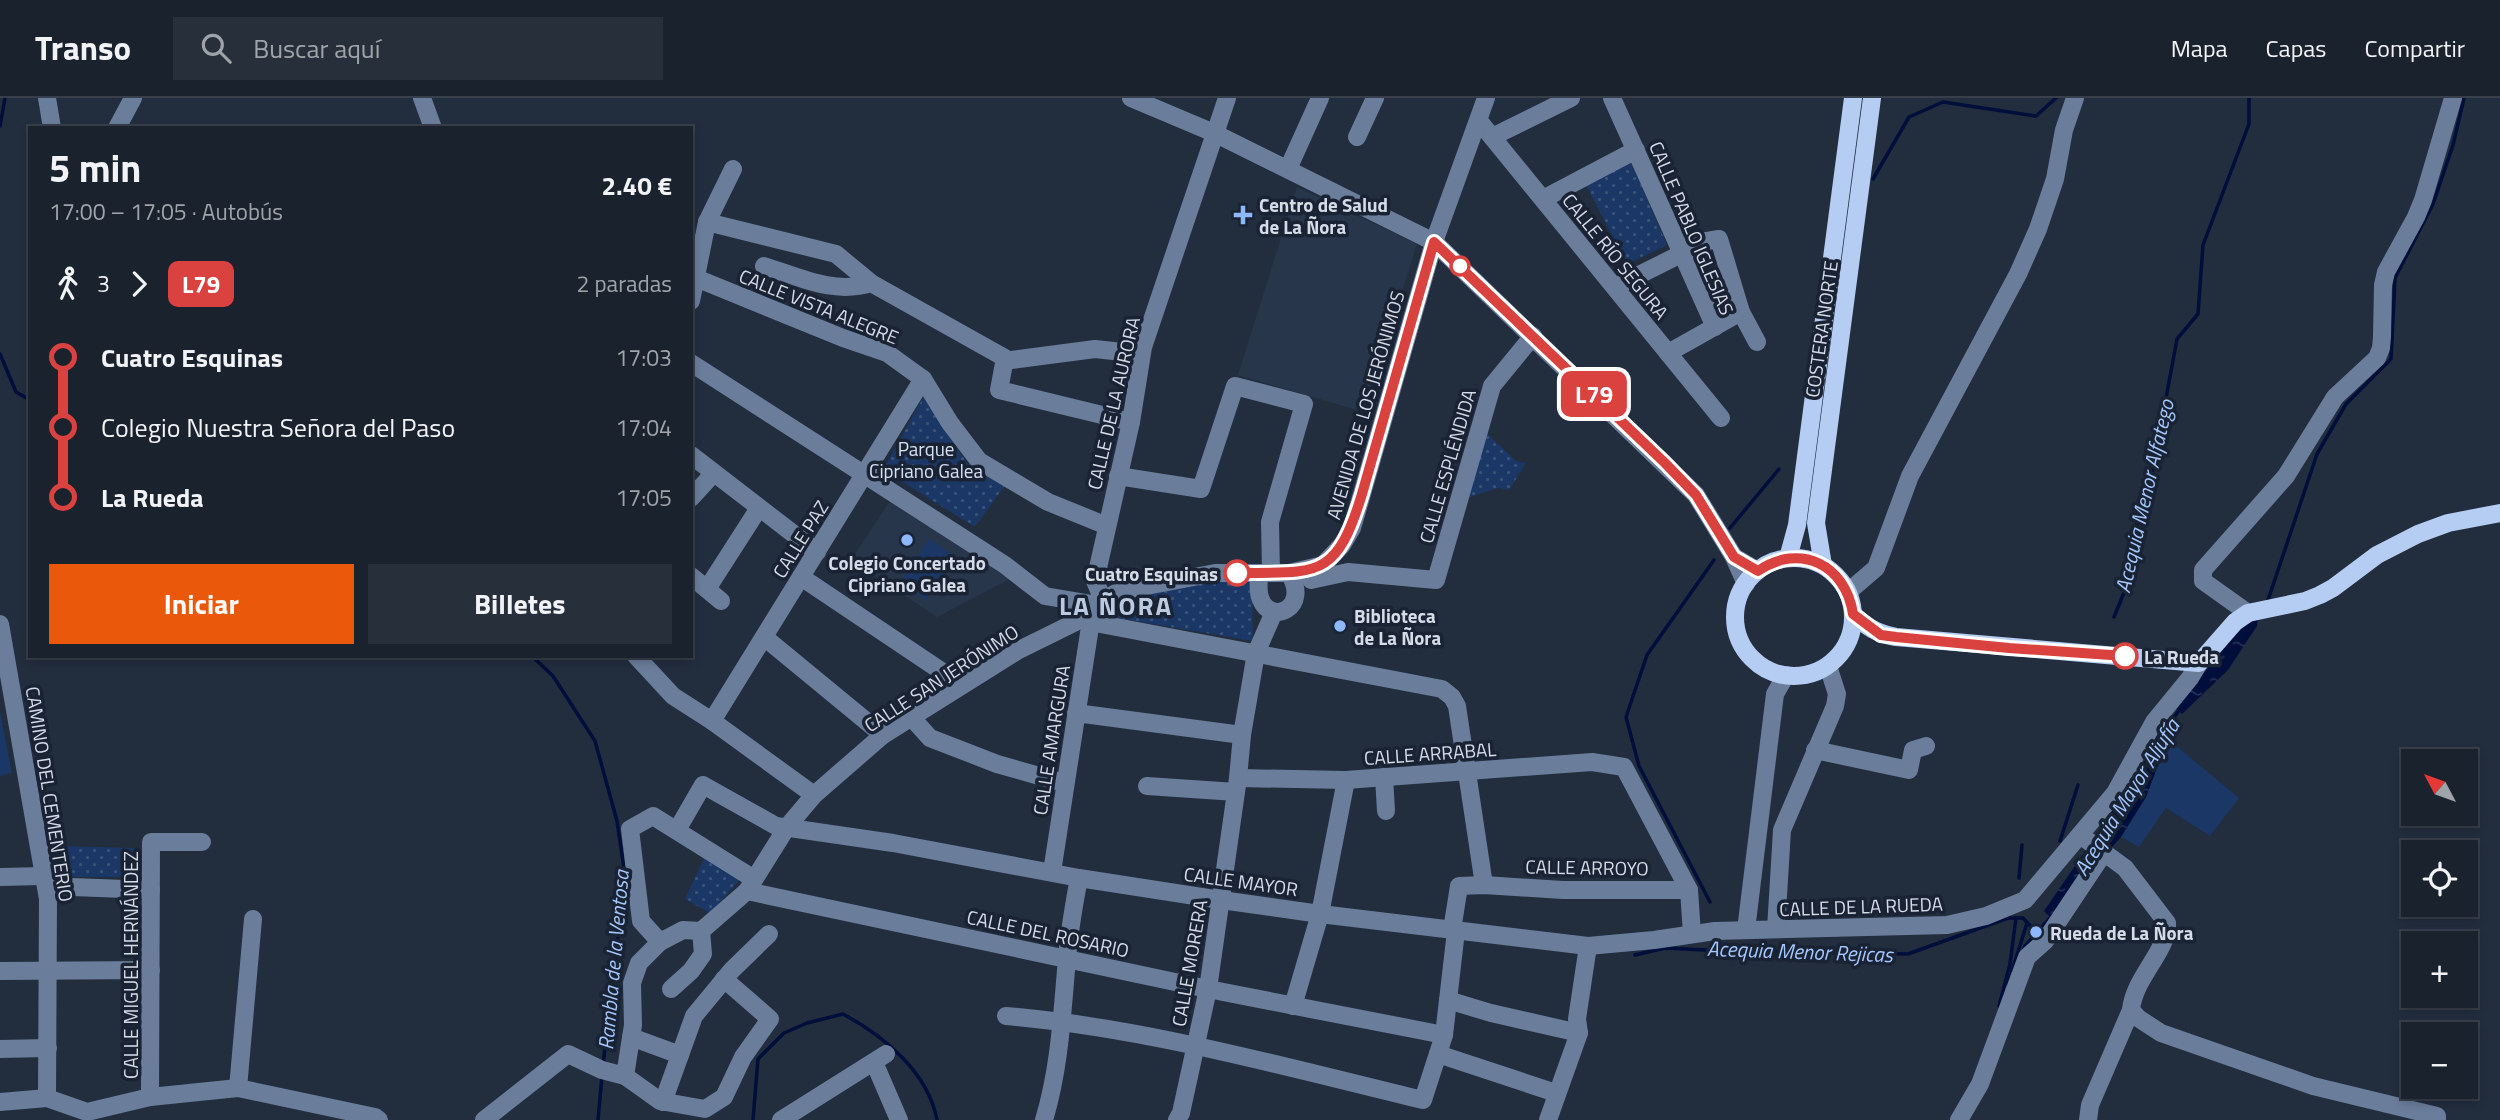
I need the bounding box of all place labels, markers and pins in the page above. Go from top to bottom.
place label: Centro de Salud de La Ñora [1259,190,1388,241]
marker: Centro de Salud de La Ñora [1233,205,1253,225]
unlabelled marker [1450,256,1470,276]
marker: Colegio Concertado Cipriano Galea [899,532,915,548]
place label: Colegio Concertado Cipriano Galea [828,548,986,599]
place label: Cuatro Esquinas [1085,559,1218,588]
marker: Cuatro Esquinas [1224,560,1250,586]
place label: Biblioteca de La Ñora [1354,601,1441,652]
marker: Biblioteca de La Ñora [1332,618,1348,634]
place label: La Rueda [2144,642,2219,671]
marker: La Rueda [2112,643,2138,669]
place label: Rueda de La Ñora [2050,918,2194,947]
marker: Rueda de La Ñora [2028,924,2044,940]

